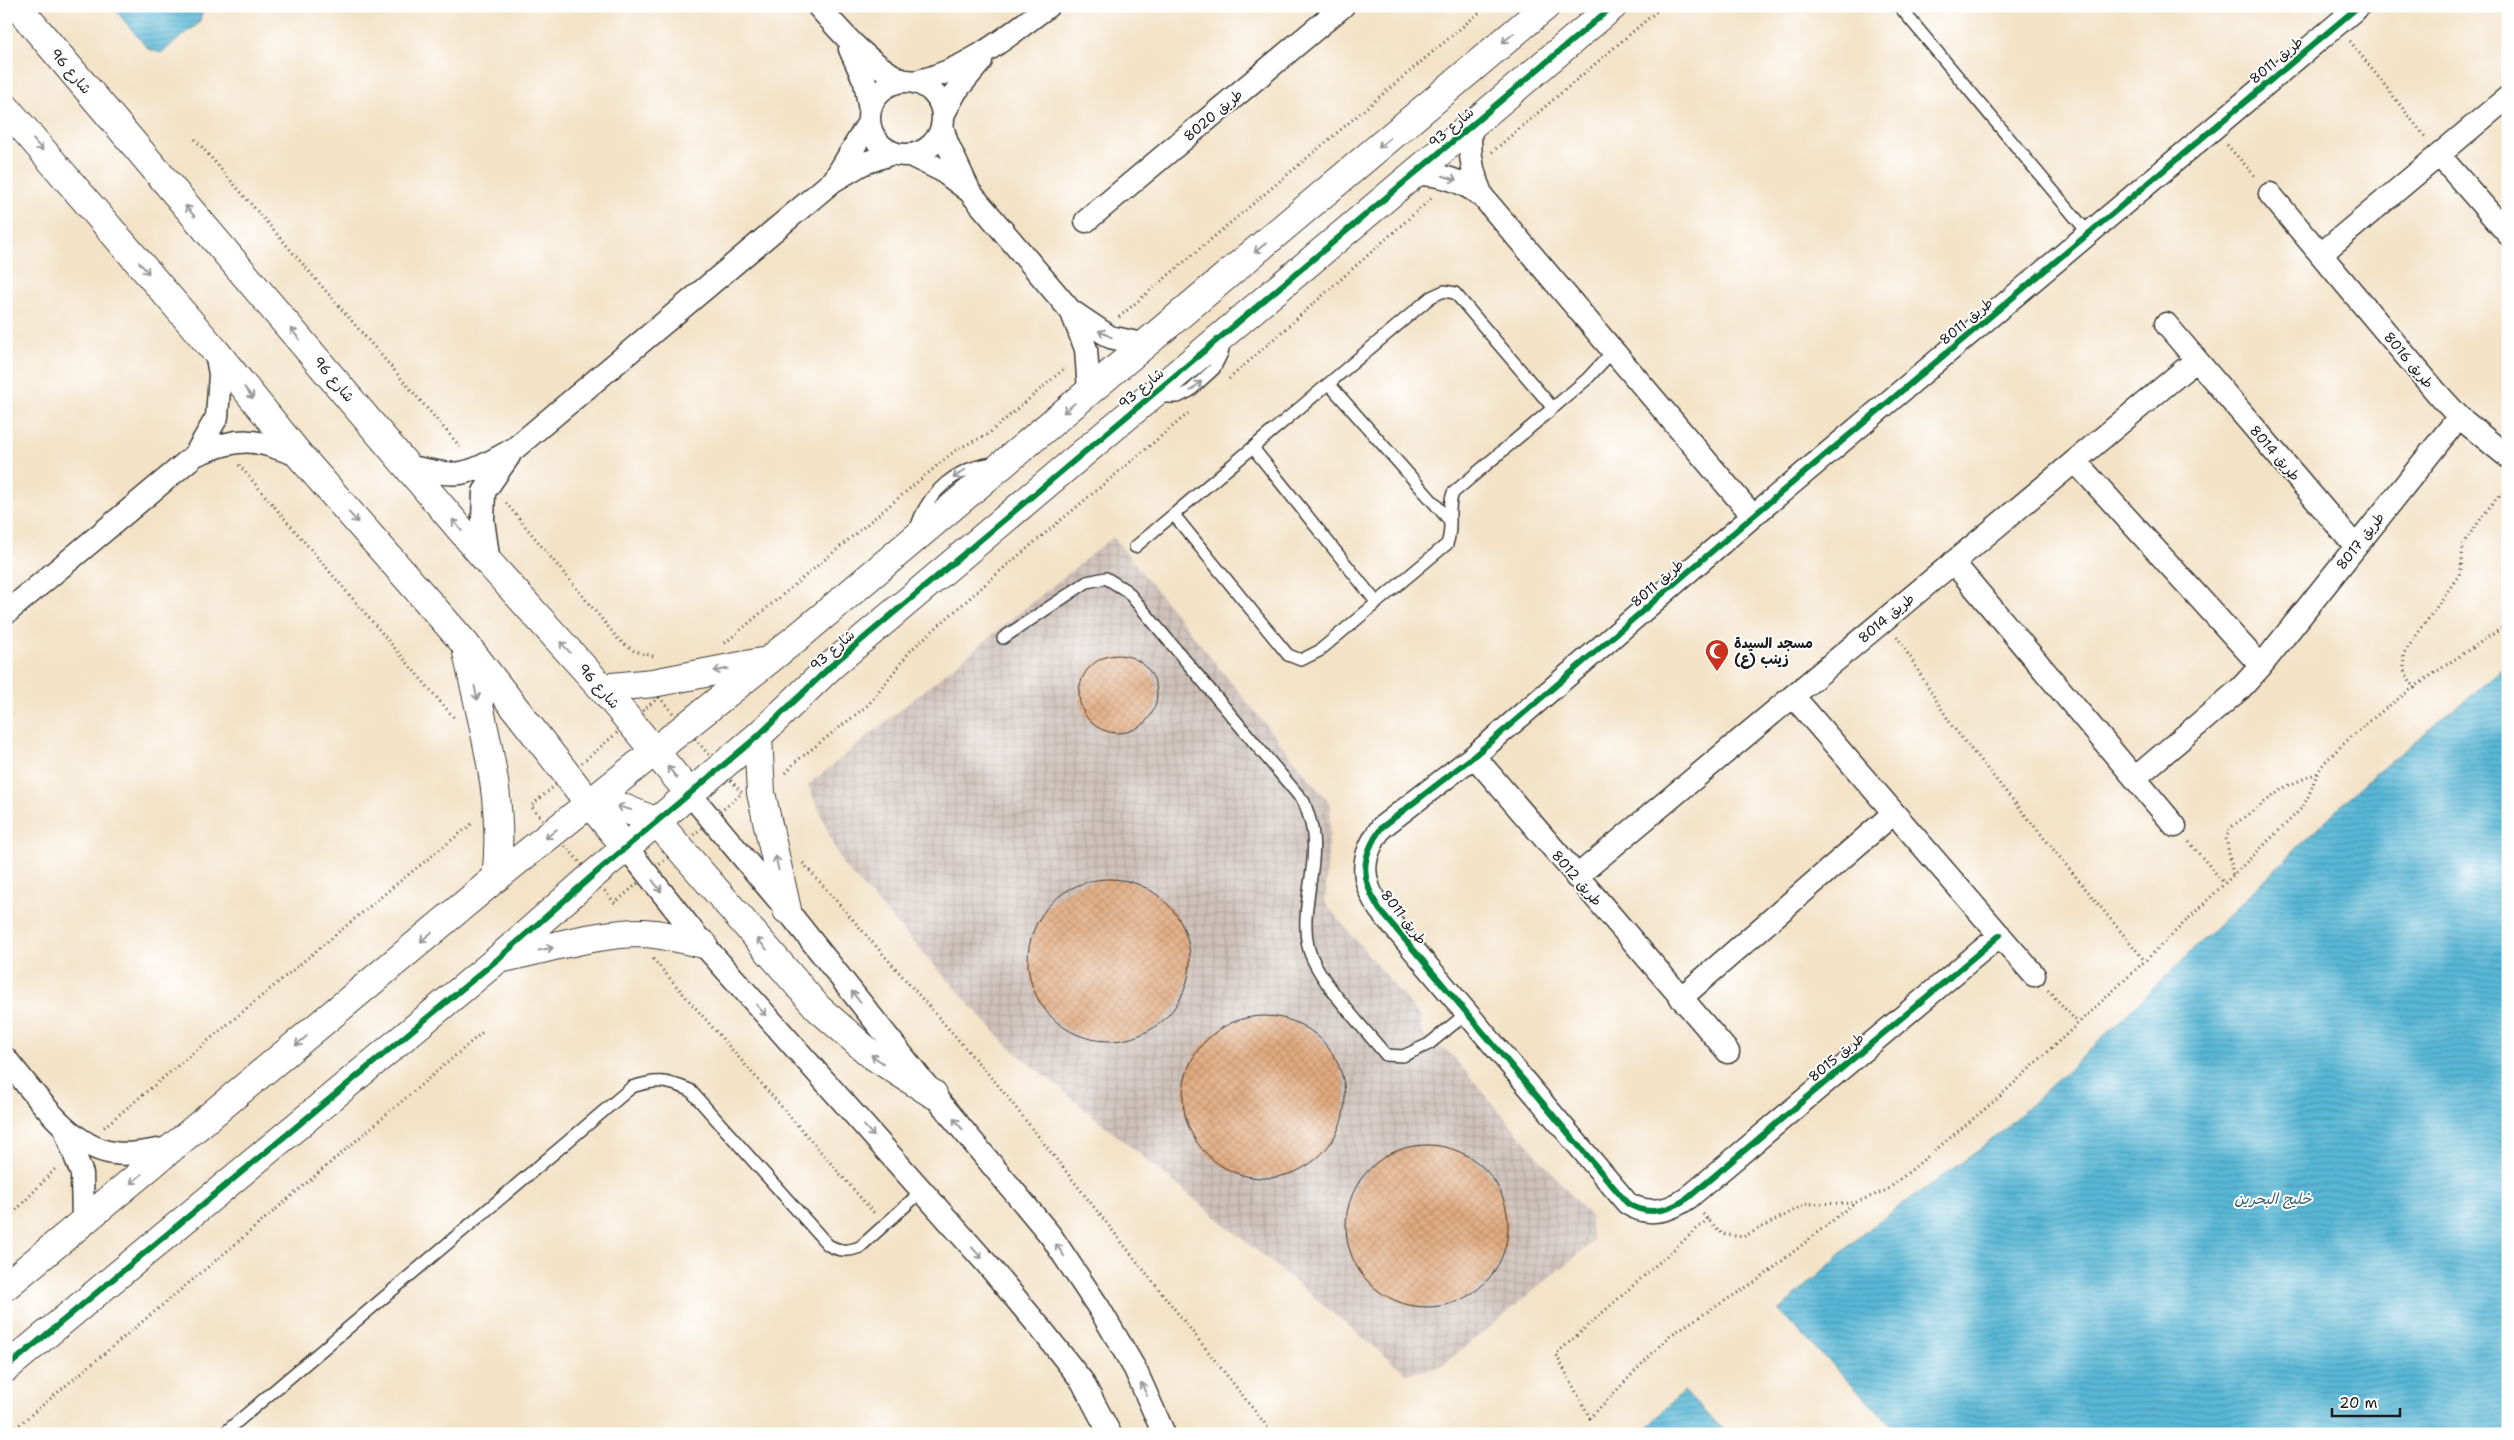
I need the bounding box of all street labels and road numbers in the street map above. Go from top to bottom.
street label: طريق 8011 [2246,32,2306,88]
street label: شارع 96 [46,44,95,98]
street label: طريق 8020 [1180,85,1246,145]
street label: شارع 93 [1425,103,1478,152]
street label: طريق 8011 [1936,293,1996,349]
street label: طريق 8016 [2380,328,2438,392]
street label: شارع 96 [309,352,358,406]
street label: شارع 93 [1115,364,1168,413]
street label: طريق 8014 [2246,421,2304,485]
street label: طريق 8017 [2332,509,2388,573]
street label: طريق 8011 [1627,555,1687,611]
street label: طريق 8014 [1854,589,1918,647]
street label: شارع 93 [806,625,859,675]
street label: شارع 96 [574,660,624,713]
street label: طريق 8012 [1548,846,1606,910]
street label: طريق 8011 [1377,886,1431,948]
street label: طريق 8015 [1804,1028,1868,1086]

